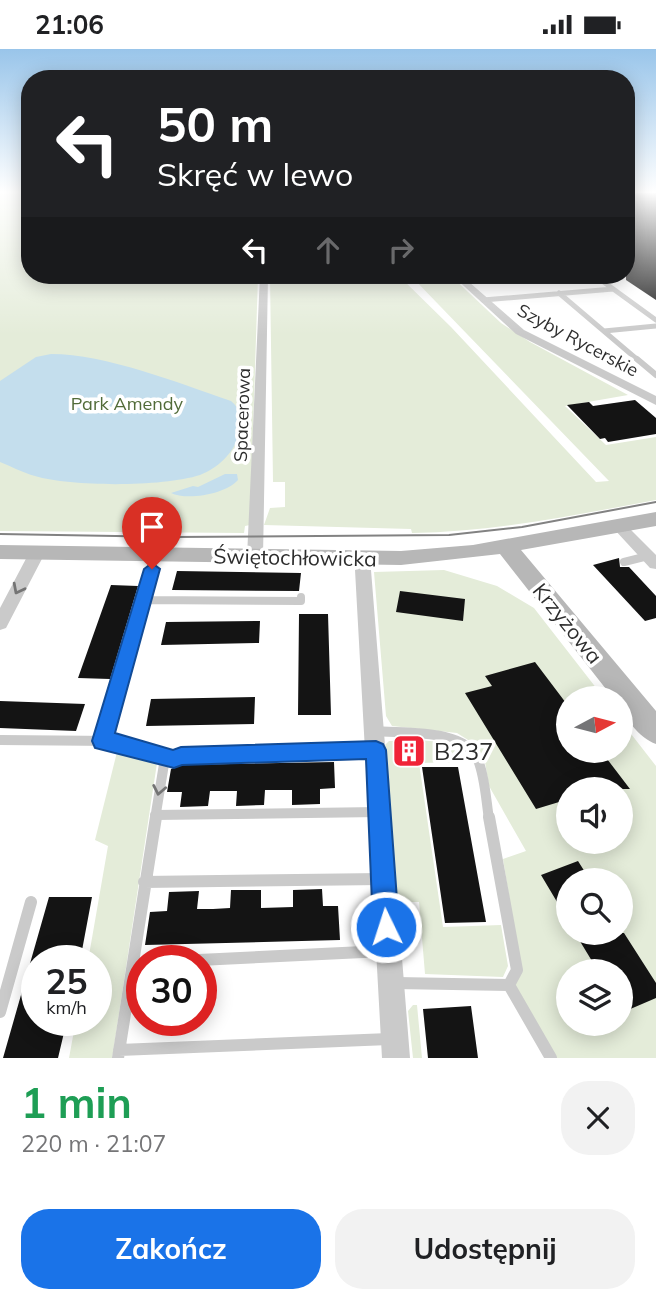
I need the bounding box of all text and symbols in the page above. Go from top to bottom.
text: 21:06 [35,8,104,41]
text: 50 m [157,93,273,154]
icon: left [42,98,133,189]
text: Skręć w lewo [157,154,353,194]
icon: left [236,231,274,269]
icon: ahead [309,231,347,269]
icon: right [382,231,420,269]
street label: Szyby Rycerskie [513,298,643,382]
street label: Spacerowa [229,368,255,462]
park label: Park Amendy [71,392,184,415]
pin [122,497,182,569]
icon: arrive [133,508,171,546]
street label: Świętochłowicka [213,543,377,571]
street label: Krzyżowa [528,578,608,668]
one-way arrow [13,581,27,594]
north arrow [556,686,634,763]
map controls [556,686,633,1036]
building icon: B237 [390,732,428,770]
place label: B237 [434,736,494,766]
button: sound [556,777,633,854]
one-way arrow [153,784,168,796]
button: search [556,868,633,945]
position arrow [349,890,423,964]
speed limit sign: 30 [126,945,217,1036]
text: 25 [45,959,88,1003]
button: layers [556,959,633,1036]
text: km/h [46,996,87,1019]
text: 1 min [21,1076,132,1129]
button: close [561,1081,635,1155]
text: 220 m · 21:07 [21,1129,166,1158]
button: Zakończ [21,1209,321,1289]
button: Udostępnij [335,1209,635,1289]

